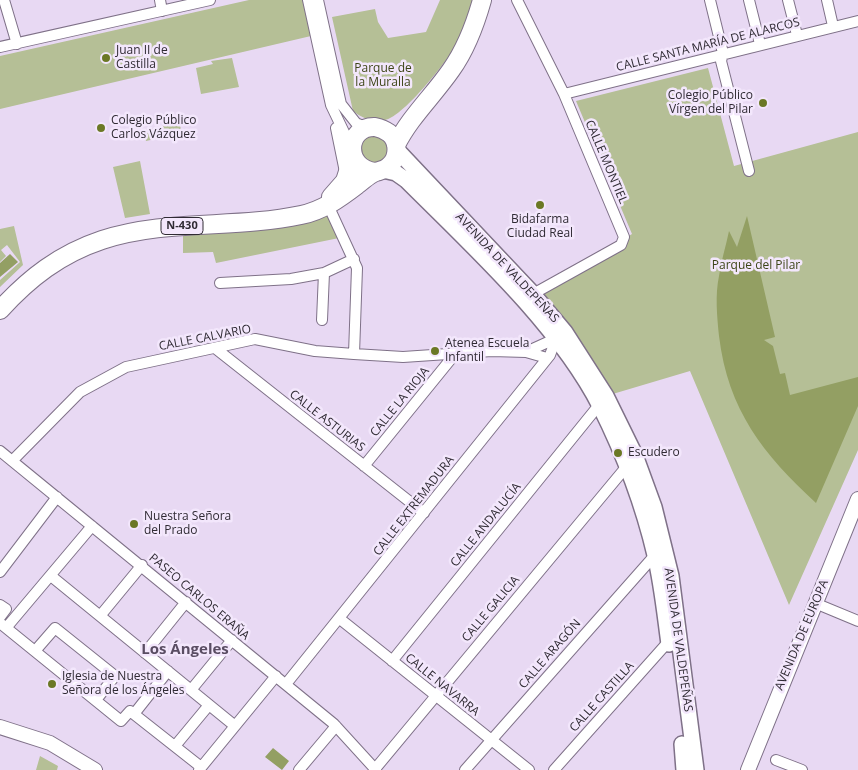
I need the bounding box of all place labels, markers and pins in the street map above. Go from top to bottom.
place label: Juan II de Castilla [116,44,168,72]
marker: Juan II de Castilla [100,52,112,64]
place label: Colegio Público Vírgen del Pilar [668,89,753,117]
marker: Colegio Público Vírgen del Pilar [757,97,769,109]
place label: Colegio Público Carlos Vázquez [111,114,196,142]
marker: Colegio Público Carlos Vázquez [95,122,107,134]
marker: Bidafarma Ciudad Real [534,199,546,211]
place label: Bidafarma Ciudad Real [507,213,573,241]
place label: Atenea Escuela Infantil [445,337,529,365]
marker: Atenea Escuela Infantil [429,345,441,357]
place label: Escudero [628,446,680,460]
marker: Escudero [612,447,624,459]
place label: Nuestra Señora del Prado [144,510,231,538]
marker: Nuestra Señora del Prado [128,518,140,530]
place label: Iglesia de Nuestra Señora de los Ángeles [62,670,185,698]
marker: Iglesia de Nuestra Señora de los Ángeles [46,678,58,690]

